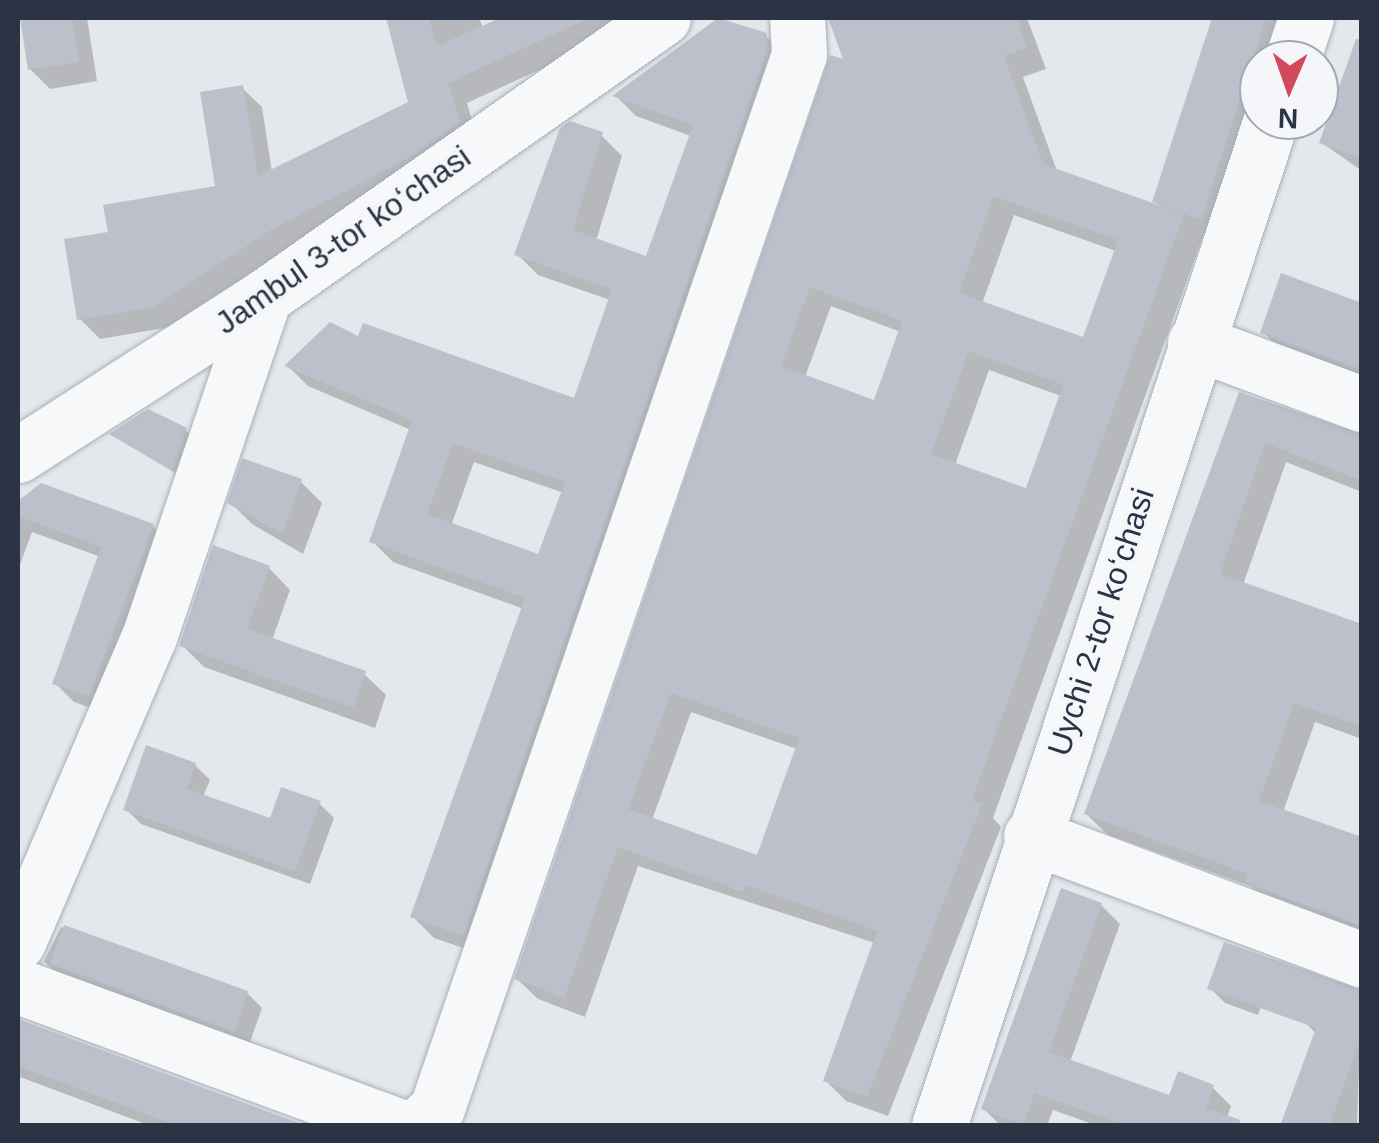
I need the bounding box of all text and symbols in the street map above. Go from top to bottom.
north arrow [1239,40,1339,140]
text: N [1277,103,1299,134]
street label: Jambul 3-tor koʻchasi [208,138,478,342]
street label: Uychi 2-tor koʻchasi [1040,483,1162,761]

